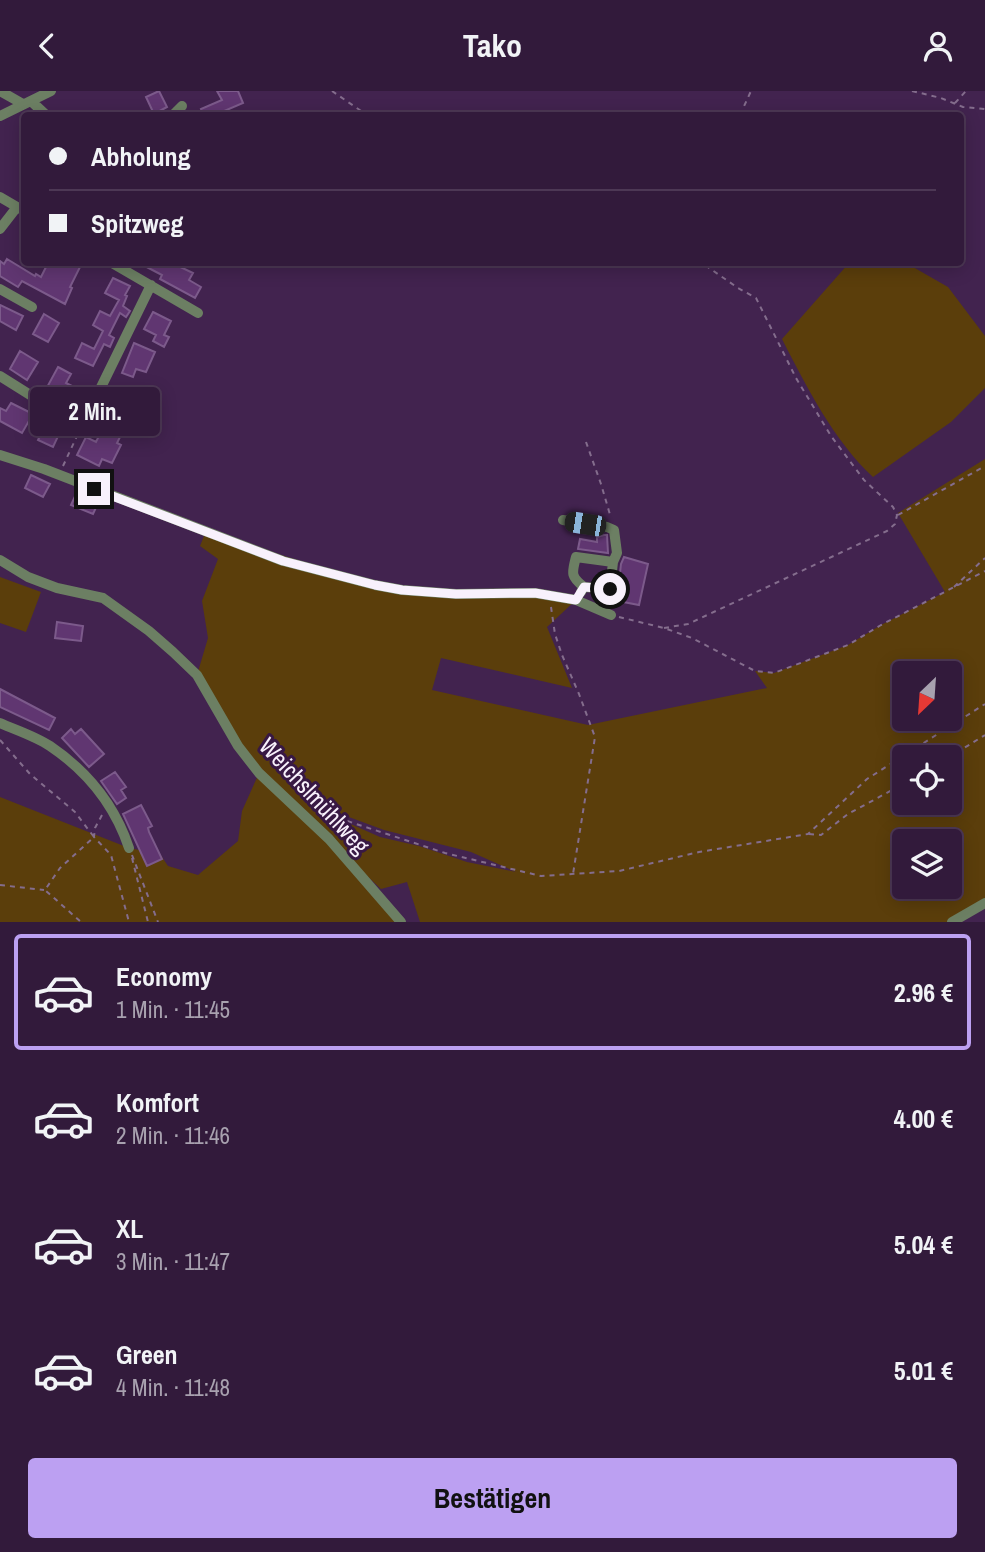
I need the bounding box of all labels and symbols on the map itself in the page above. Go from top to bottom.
callout: 2 Min. [29,387,159,437]
route end [78,473,110,505]
car [563,510,608,538]
route start [594,573,626,605]
north arrow [892,661,962,731]
street label: Weichslmühlweg [252,730,377,861]

